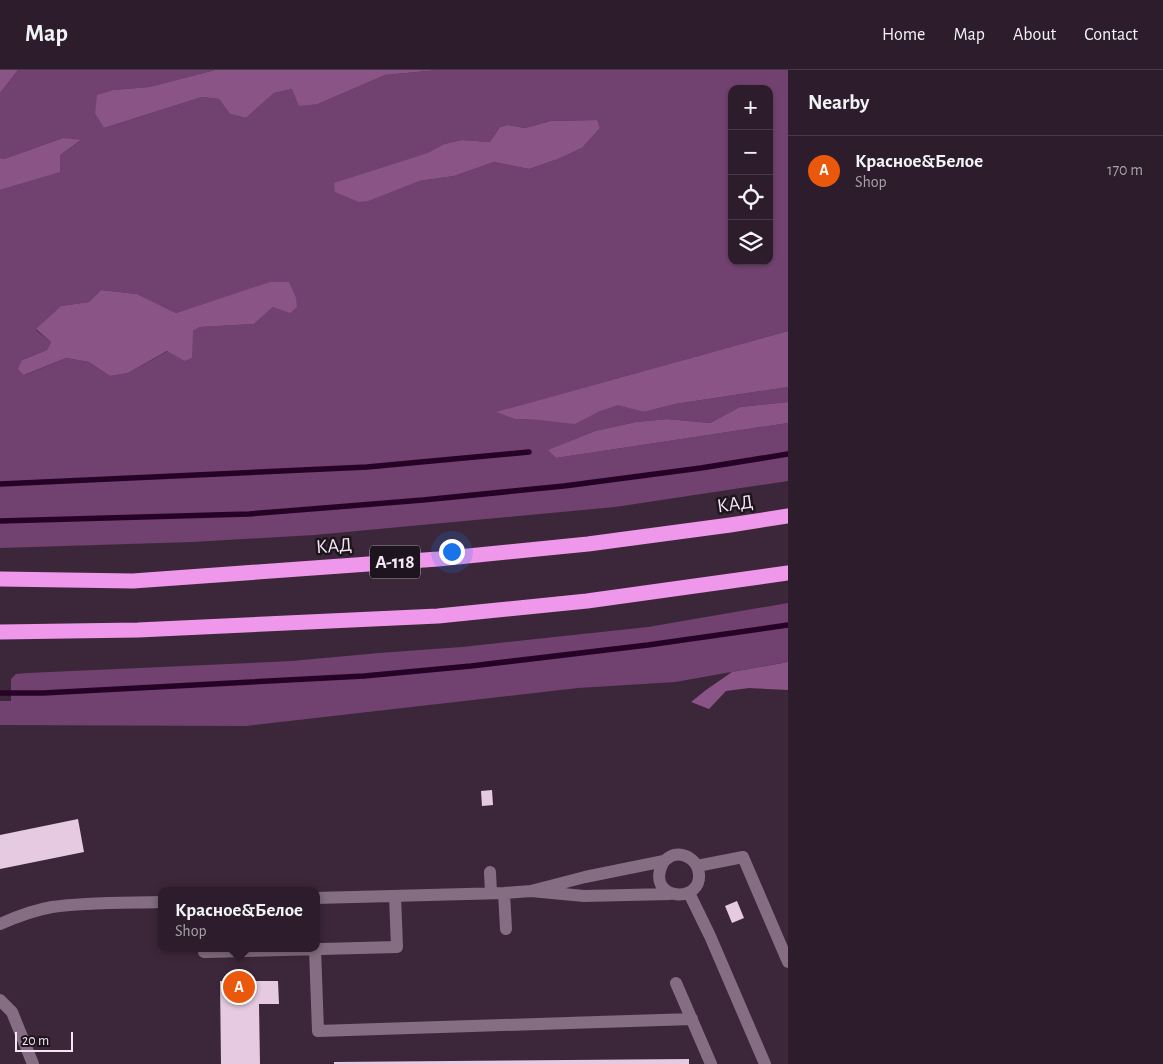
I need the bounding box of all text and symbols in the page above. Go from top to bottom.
text: Map [25,22,68,46]
text: Home [882,26,925,44]
text: Map [953,26,985,44]
text: About [1013,26,1056,44]
text: Contact [1084,26,1138,44]
map controls [728,85,773,265]
button: + [728,85,773,130]
text: Nearby [808,92,869,113]
button: − [728,130,773,175]
text: Красное&Белое [855,152,983,171]
text: A [819,162,829,178]
text: 170 m [1107,162,1143,178]
text: Shop [855,174,887,190]
button: locate [728,175,773,220]
button: layers [728,220,773,265]
street label: КАД [716,492,754,516]
street label: КАД [315,535,353,557]
your location [439,539,465,565]
road number: А-118 [370,546,420,578]
popup [158,887,320,952]
text: Красное&Белое [175,901,303,920]
text: Shop [175,923,207,939]
pin: A [223,968,255,1006]
scale bar [15,1029,72,1052]
text: 20 m [22,1034,49,1048]

